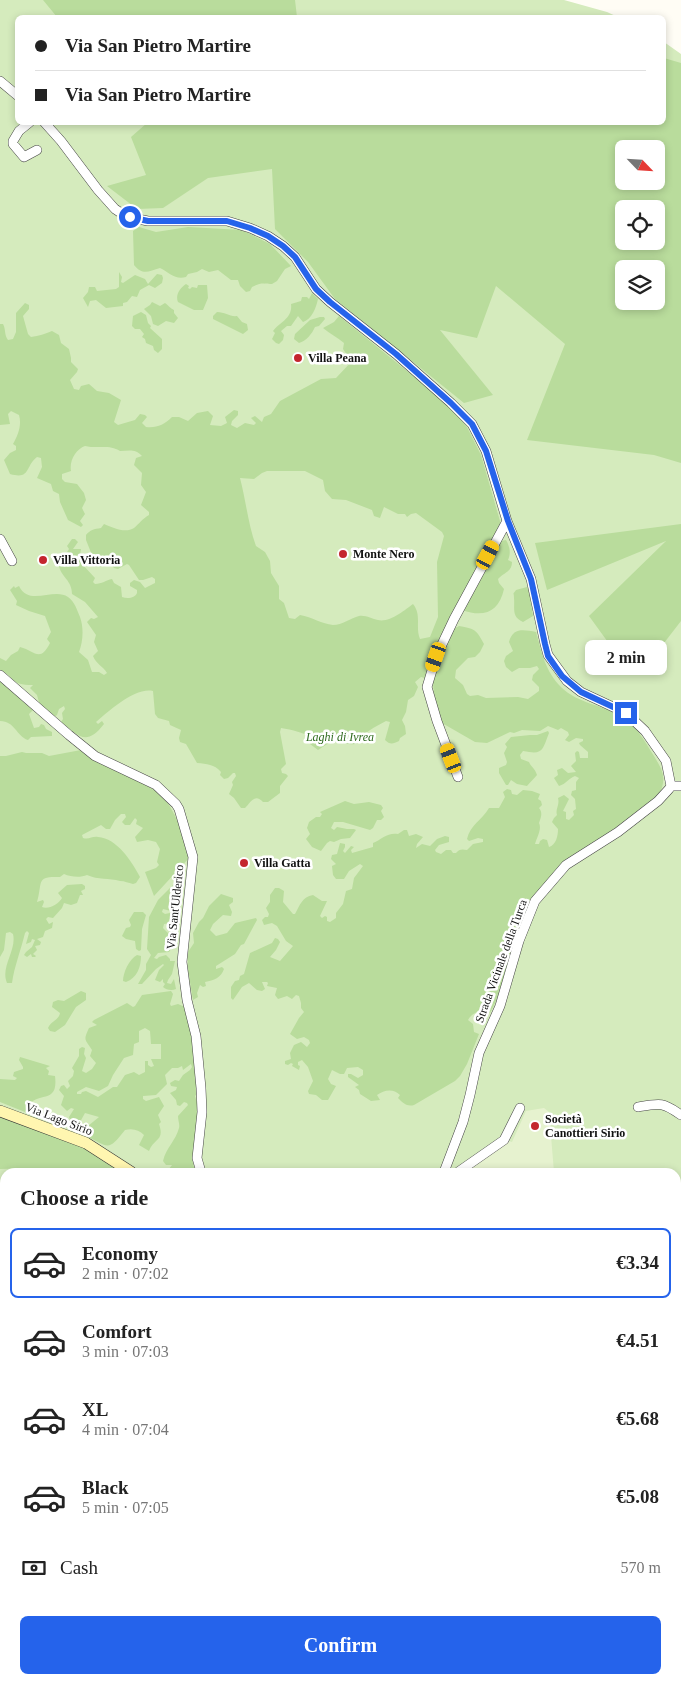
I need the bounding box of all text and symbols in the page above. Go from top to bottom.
text: Via San Pietro Martire [65,35,251,56]
text: Via San Pietro Martire [65,84,251,105]
north arrow [615,140,665,190]
map controls [615,140,665,310]
button: locate [615,200,665,250]
route start [119,206,141,228]
button: layers [615,260,665,310]
place label: Villa Peana [308,351,367,365]
marker: Villa Peana [292,352,304,364]
car [474,538,501,572]
place label: Monte Nero [353,547,414,561]
marker: Monte Nero [337,548,349,560]
place label: Villa Vittoria [53,553,120,567]
marker: Villa Vittoria [37,554,49,566]
car [424,640,447,674]
callout: 2 min [585,640,667,676]
text: 2 min [607,649,645,666]
route end [615,702,637,724]
park label: Laghi di Ivrea [305,730,374,744]
car [438,741,463,775]
place label: Villa Gatta [254,856,311,870]
marker: Villa Gatta [238,857,250,869]
street label: Via Sant'Ulderico [164,864,186,950]
street label: Strada Vicinale della Turca [472,897,530,1024]
street label: Via Lago Sirio [24,1100,94,1138]
place label: Società Canottieri Sirio [545,1112,625,1140]
marker: Società Canottieri Sirio [529,1120,541,1132]
text: Choose a ride [20,1185,148,1210]
icon: car [22,1241,67,1286]
text: Economy [82,1243,158,1264]
text: €3.34 [616,1252,659,1273]
text: 2 min · 07:02 [82,1265,169,1282]
icon: car [22,1319,67,1364]
text: Comfort [82,1321,152,1342]
text: €4.51 [616,1330,659,1351]
text: 3 min · 07:03 [82,1343,169,1360]
icon: car [22,1397,67,1442]
text: XL [82,1399,108,1420]
text: €5.68 [616,1408,659,1429]
text: 4 min · 07:04 [82,1421,169,1438]
icon: car [22,1475,67,1520]
text: Black [82,1477,128,1498]
text: €5.08 [616,1486,659,1507]
text: 5 min · 07:05 [82,1499,169,1516]
icon: cash [20,1554,48,1582]
text: Cash [60,1557,98,1578]
text: 570 m [621,1559,661,1576]
button: Confirm [20,1616,661,1674]

